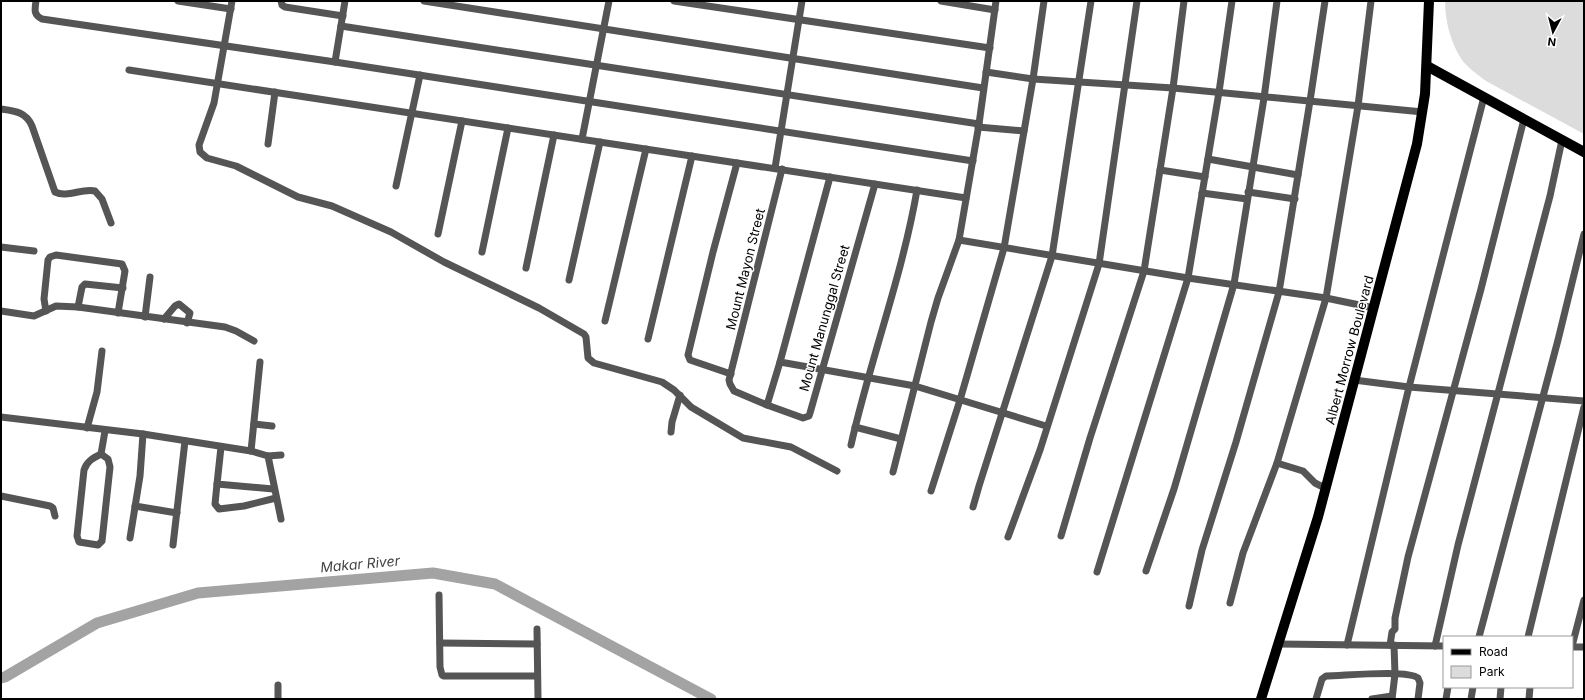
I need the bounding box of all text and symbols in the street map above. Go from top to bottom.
north arrow [1533,12,1573,52]
text: N [1547,34,1557,49]
street label: Mount Mayon Street [722,207,768,331]
street label: Mount Manunggal Street [795,243,853,393]
street label: Albert Morrow Boulevard [1321,274,1377,426]
water label: Makar River [319,551,401,575]
legend [1443,636,1573,688]
text: Road [1479,644,1508,659]
text: Park [1479,664,1505,679]

